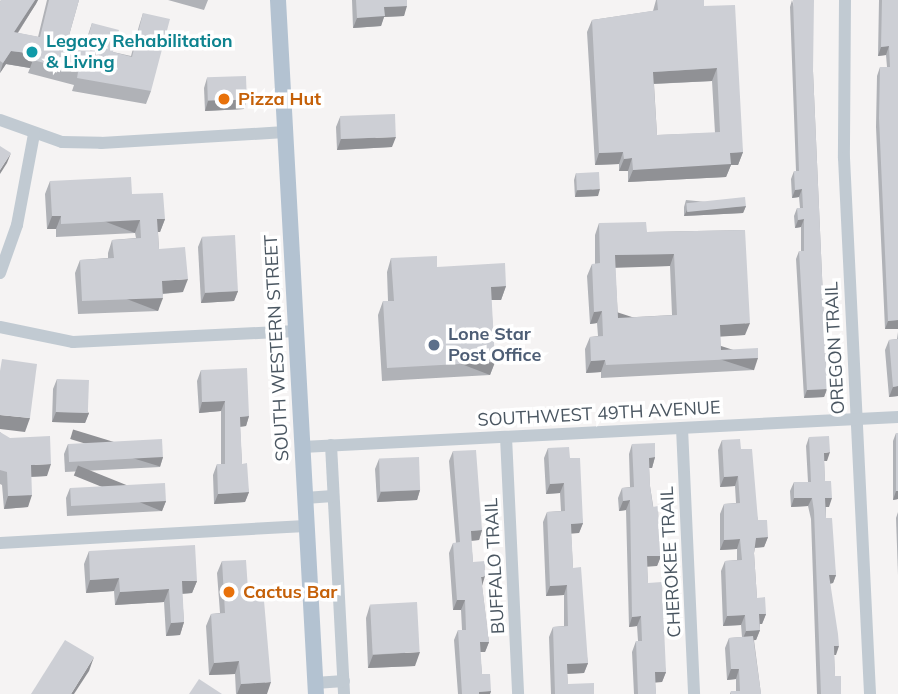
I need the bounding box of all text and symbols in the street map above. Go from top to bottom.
place label: Legacy Rehabilitation & Living [46,31,233,74]
marker: Legacy Rehabilitation & Living [24,44,40,60]
place label: Pizza Hut [238,88,321,110]
marker: Pizza Hut [216,91,232,107]
street label: SOUTH WESTERN STREET [260,234,294,462]
street label: OREGON TRAIL [821,281,849,415]
place label: Lone Star Post Office [448,324,541,366]
marker: Lone Star Post Office [426,337,442,353]
street label: SOUTHWEST 49TH AVENUE [477,397,721,431]
street label: CHEROKEE TRAIL [656,486,686,638]
street label: BUFFALO TRAIL [481,497,509,635]
place label: Cactus Bar [243,581,337,603]
marker: Cactus Bar [221,584,237,600]

